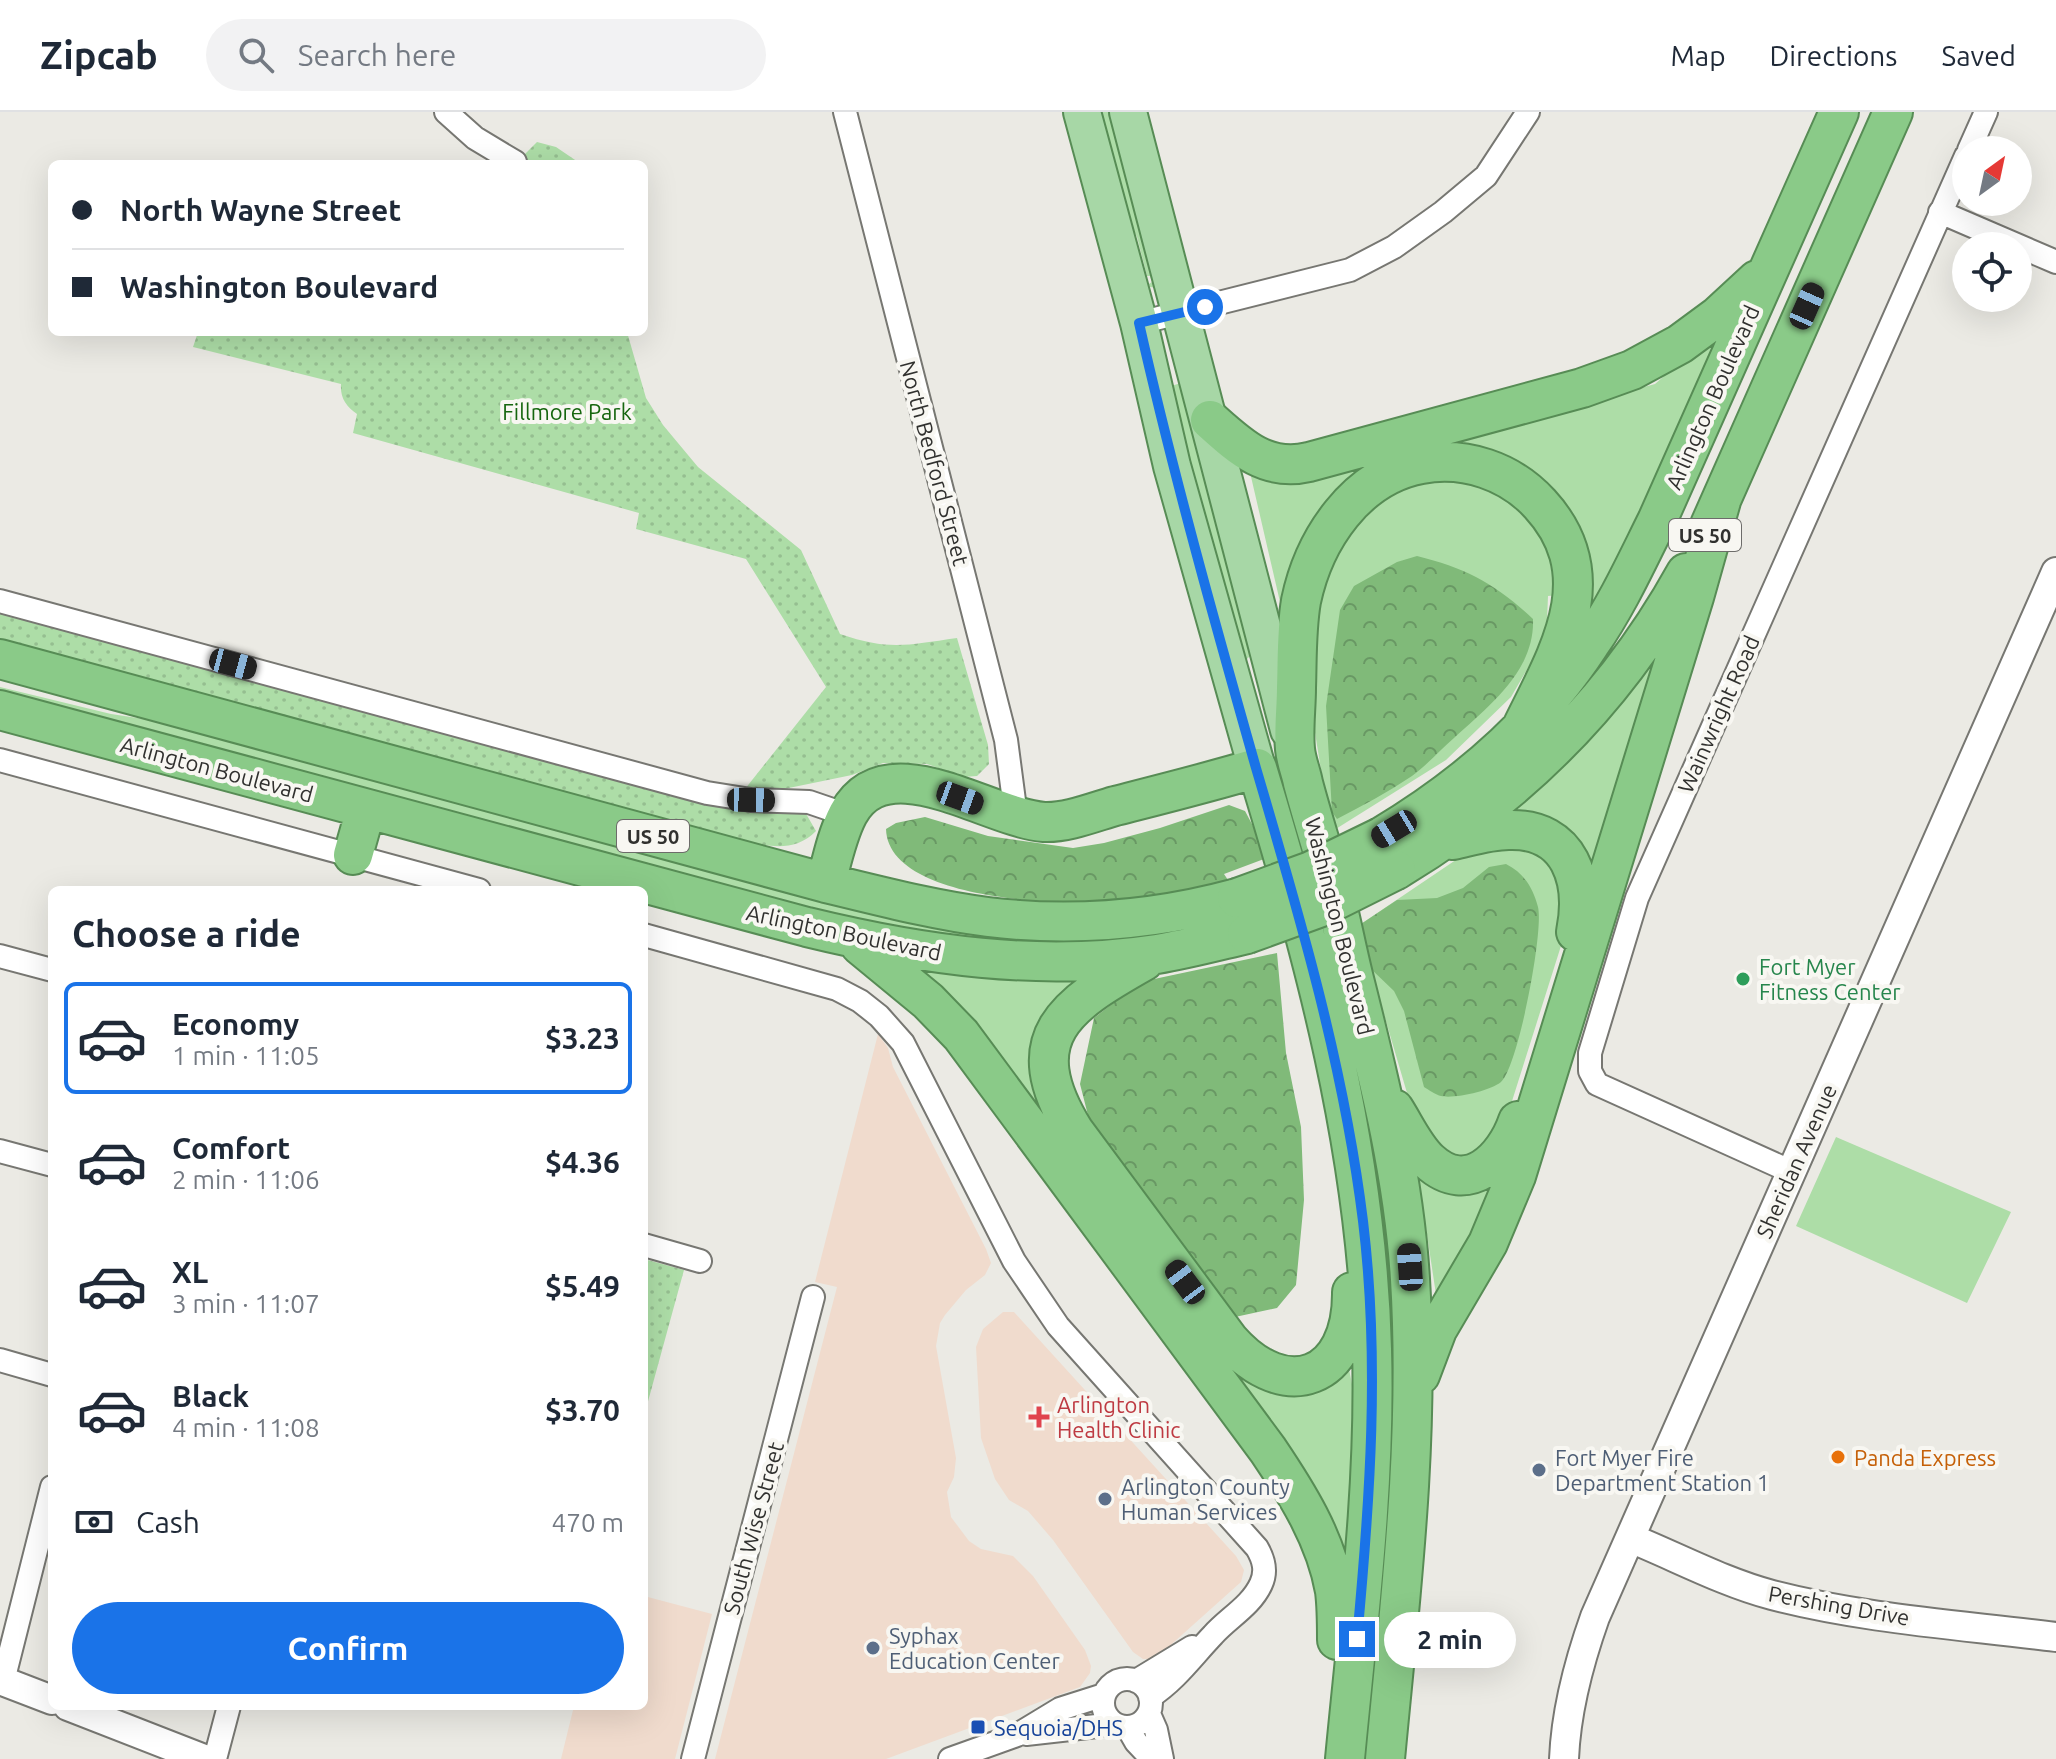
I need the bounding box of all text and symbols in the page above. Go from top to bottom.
search box [206,19,766,91]
icon: search [234,33,278,77]
text: Zipcab [40,34,158,76]
text: Search here [298,38,456,72]
text: Map [1670,40,1726,71]
text: Directions [1770,40,1897,71]
text: Saved [1941,40,2016,71]
north arrow [1952,136,2032,216]
map controls [1952,136,2032,312]
text: North Wayne Street [120,193,401,227]
button: locate [1952,232,2032,312]
text: Washington Boulevard [120,270,438,304]
car [1786,279,1828,333]
route start [1187,289,1223,325]
street label: Arlington Boulevard [1660,301,1764,493]
street label: North Bedford Street [896,358,974,568]
park label: Fillmore Park [502,399,632,424]
road number: US 50 [1669,519,1741,551]
street label: Wainwright Road [1672,632,1764,796]
car [207,646,259,682]
street label: Arlington Boulevard [118,731,316,807]
car [933,779,987,817]
car [727,788,775,812]
car [1367,806,1421,852]
street label: Washington Boulevard [1301,815,1379,1037]
road number: US 50 [617,820,689,852]
street label: Arlington Boulevard [744,899,944,965]
text: Choose a ride [72,913,301,954]
place label: Fort Myer Fitness Center [1759,954,1901,1004]
marker: Fort Myer Fitness Center [1734,970,1752,988]
icon: car [76,1002,148,1074]
text: Economy [172,1007,299,1041]
text: $3.23 [545,1021,620,1055]
text: 1 min · 11:05 [172,1041,320,1070]
street label: Sheridan Avenue [1751,1080,1841,1242]
icon: car [76,1126,148,1198]
text: Comfort [172,1131,290,1165]
text: $4.36 [545,1145,620,1179]
text: 2 min · 11:06 [172,1165,320,1194]
car [1396,1242,1424,1292]
icon: car [76,1250,148,1322]
text: XL [172,1255,208,1289]
car [1161,1256,1209,1308]
text: $5.49 [545,1269,620,1303]
text: 3 min · 11:07 [172,1289,320,1318]
icon: car [76,1374,148,1446]
text: Black [172,1379,249,1413]
place label: Arlington Health Clinic [1057,1392,1181,1442]
text: $3.70 [545,1393,620,1427]
marker: Arlington Health Clinic [1028,1406,1050,1428]
text: 4 min · 11:08 [172,1413,320,1442]
street label: South Wise Street [718,1439,788,1617]
place label: Fort Myer Fire Department Station 1 [1555,1445,1770,1495]
place label: Panda Express [1854,1445,1996,1470]
marker: Panda Express [1829,1448,1847,1466]
marker: Fort Myer Fire Department Station 1 [1530,1461,1548,1479]
place label: Arlington County Human Services [1121,1474,1290,1524]
marker: Arlington County Human Services [1096,1490,1114,1508]
icon: cash [72,1500,116,1544]
text: Cash [136,1505,200,1539]
text: 470 m [552,1508,624,1537]
street label: Pershing Drive [1766,1580,1912,1630]
button: Confirm [72,1602,624,1694]
callout: 2 min [1385,1611,1517,1667]
route end [1339,1621,1375,1657]
place label: Syphax Education Center [889,1623,1060,1673]
text: 2 min [1417,1625,1483,1654]
marker: Syphax Education Center [864,1639,882,1657]
place label: Sequoia/DHS [994,1715,1123,1740]
marker: Sequoia/DHS [969,1718,987,1736]

